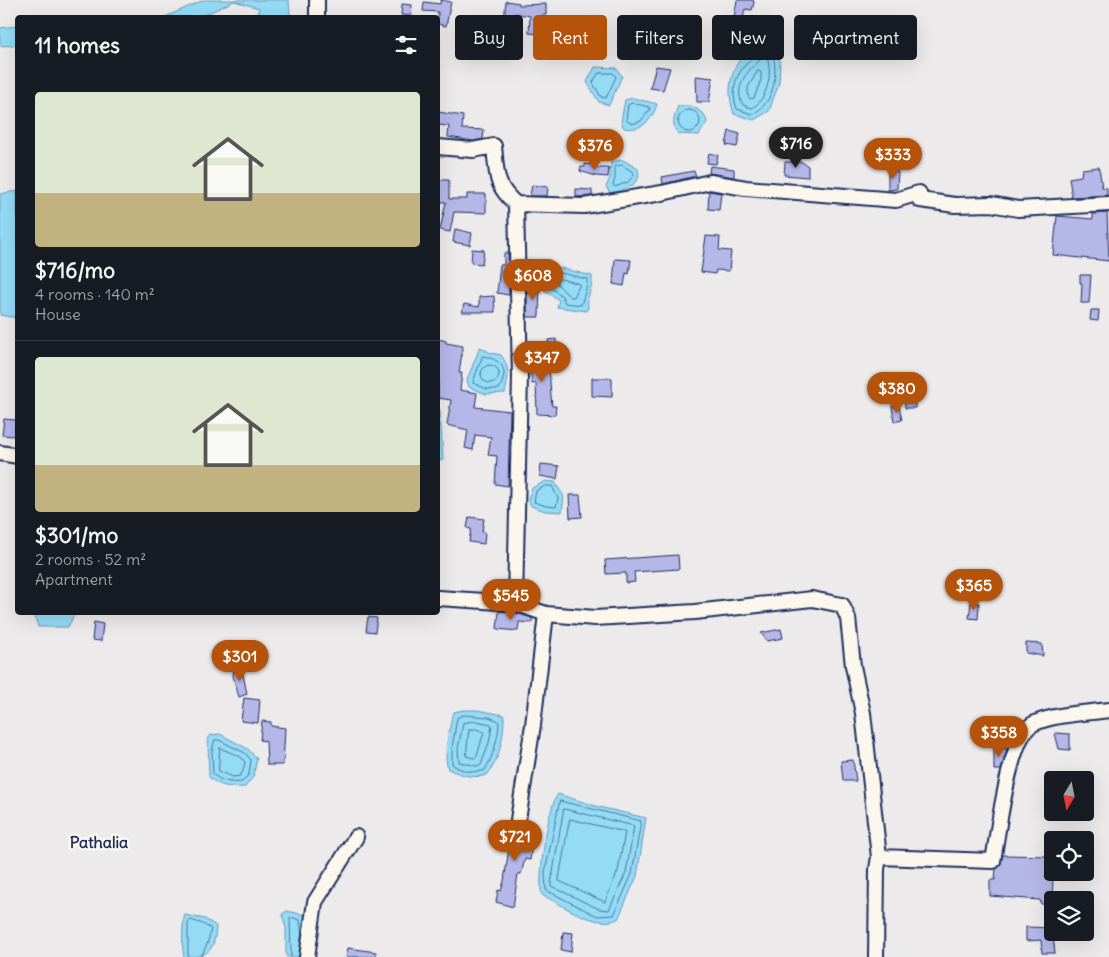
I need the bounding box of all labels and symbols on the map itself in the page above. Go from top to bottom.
pin: $716 [766,126,826,169]
pin: $376 [565,128,625,171]
pin: $333 [863,138,923,180]
pin: $608 [503,258,563,301]
pin: $347 [512,340,572,383]
pin: $380 [867,372,927,414]
pin: $365 [944,568,1004,611]
pin: $545 [481,578,541,621]
pin: $301 [210,640,270,682]
pin: $358 [969,716,1029,758]
north arrow [1044,771,1094,821]
pin: $721 [485,820,545,862]
district label: Pathalia [70,832,128,852]

